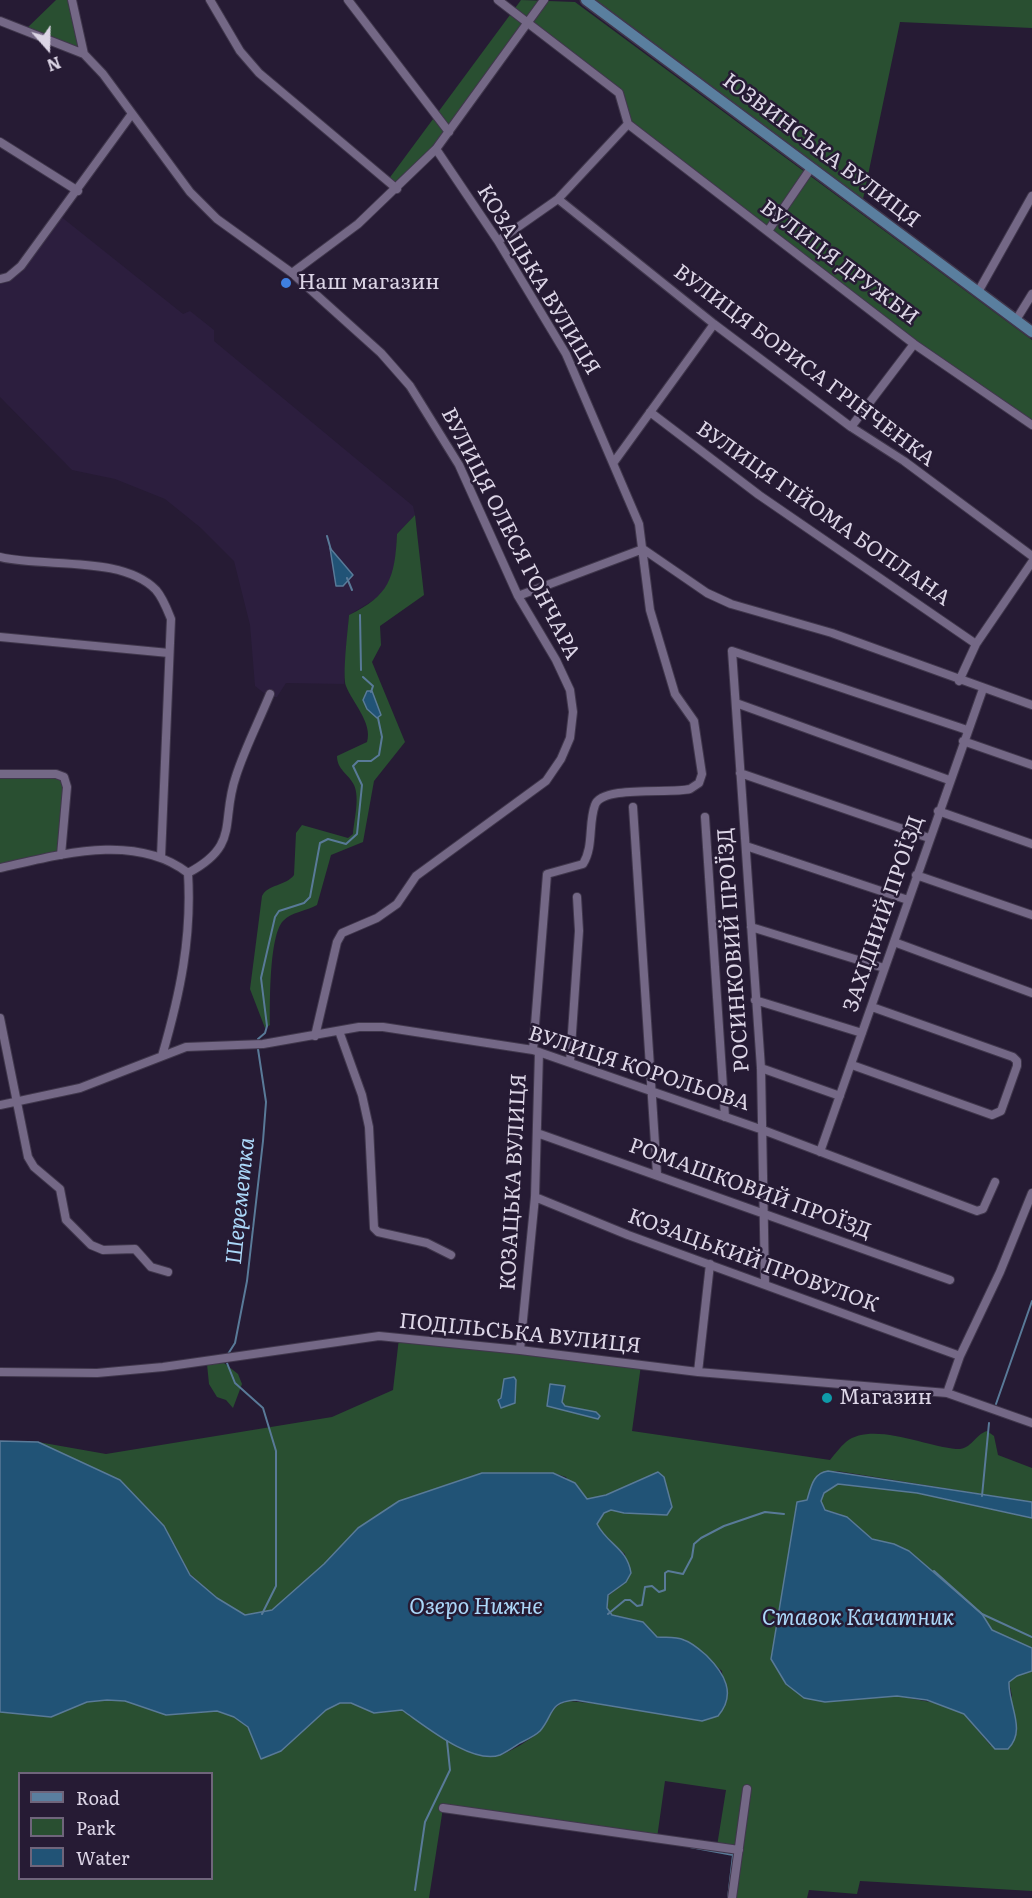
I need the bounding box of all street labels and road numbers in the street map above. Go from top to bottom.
street label: ЮЗВИНСЬКА ВУЛИЦЯ [717,69,925,233]
street label: КОЗАЦЬКА ВУЛИЦЯ [471,180,605,380]
street label: ВУЛИЦЯ ДРУЖБИ [755,195,923,331]
street label: ВУЛИЦЯ БОРИСА ГРІНЧЕНКА [668,259,940,473]
street label: ВУЛИЦЯ ОЛЕСЯ ГОНЧАРА [435,404,585,664]
street label: ВУЛИЦЯ ГІЙОМА БОПЛАНА [691,416,955,612]
street label: ЗАХІДНИЙ ПРОЇЗД [839,813,929,1015]
street label: РОСИНКОВИЙ ПРОЇЗД [713,827,755,1073]
street label: ВУЛИЦЯ КОРОЛЬОВА [525,1021,753,1117]
street label: КОЗАЦЬКА ВУЛИЦЯ [496,1073,532,1291]
street label: РОМАШКОВИЙ ПРОЇЗД [625,1133,875,1245]
street label: КОЗАЦЬКИЙ ПРОВУЛОК [624,1204,882,1318]
street label: ПОДІЛЬСЬКА ВУЛИЦЯ [398,1309,642,1359]

